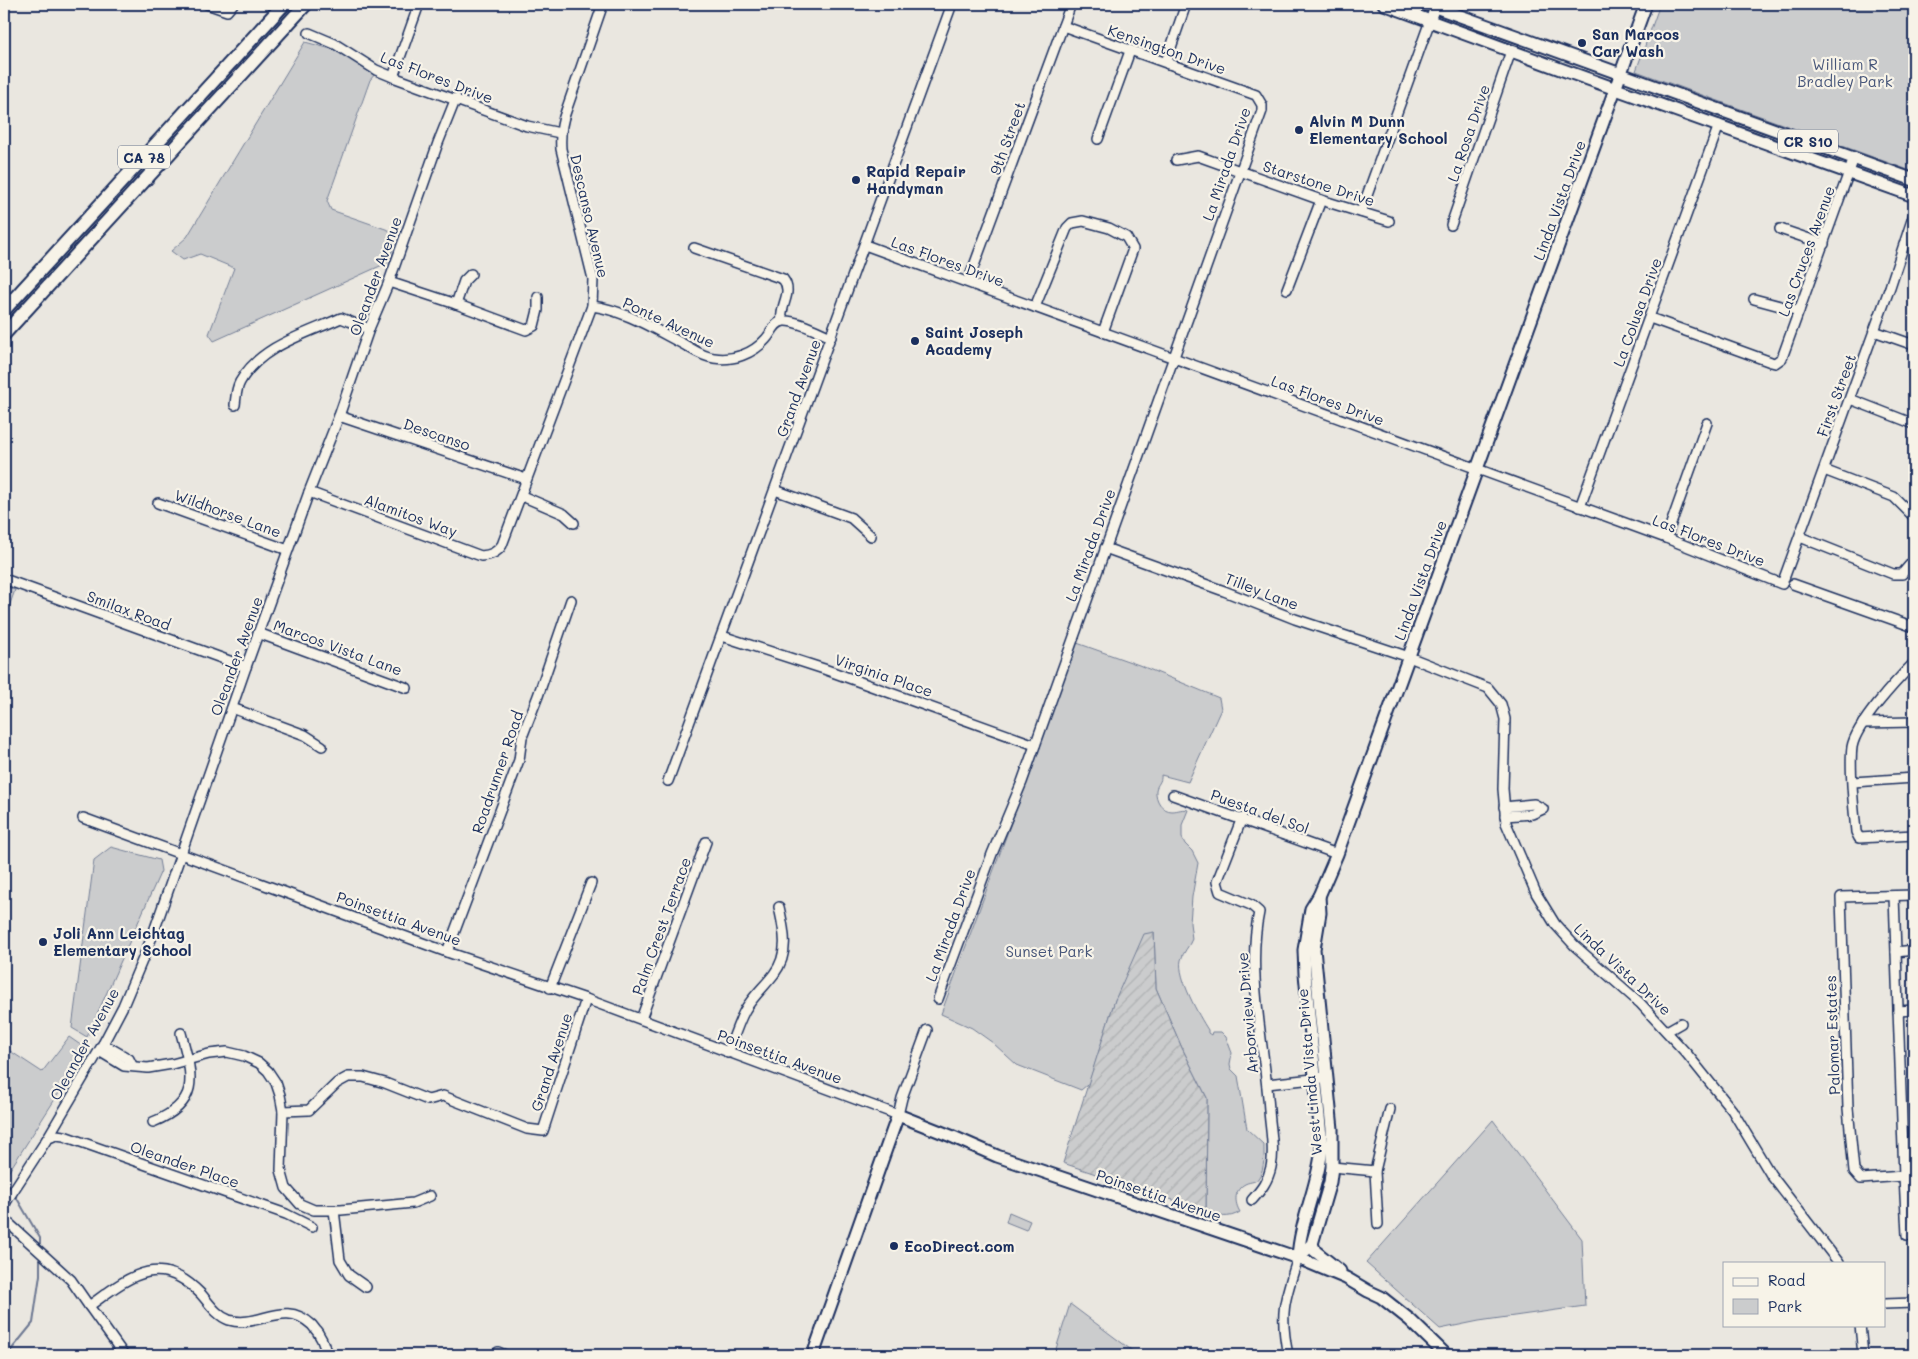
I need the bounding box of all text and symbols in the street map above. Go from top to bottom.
street label: Kensington Drive [1105,19,1229,79]
place label: San Marcos Car Wash [1592,24,1679,61]
marker: San Marcos Car Wash [1576,37,1588,49]
street label: Las Flores Drive [378,46,496,108]
park label: William R Bradley Park [1797,54,1893,91]
street label: La Rosa Drive [1442,82,1494,184]
street label: 9th Street [985,99,1029,177]
street label: La Mirada Drive [1197,105,1255,223]
place label: Alvin M Dunn Elementary School [1309,111,1448,148]
marker: Alvin M Dunn Elementary School [1293,124,1305,136]
road number: CR S10 [1778,130,1838,152]
street label: Linda Vista Drive [1528,137,1590,263]
road number: CA 78 [118,146,170,168]
street label: Descanso Avenue [566,152,614,280]
street label: Starstone Drive [1260,155,1378,211]
place label: Rapid Repair Handyman [866,161,966,198]
marker: Rapid Repair Handyman [850,174,862,186]
street label: Las Cruces Avenue [1773,183,1839,319]
street label: Oleander Avenue [344,214,406,338]
street label: Las Flores Drive [889,231,1007,291]
street label: La Colusa Drive [1608,255,1666,369]
street label: Ponte Avenue [620,292,718,352]
place label: Saint Joseph Academy [925,322,1023,359]
marker: Saint Joseph Academy [909,335,921,347]
street label: Grand Avenue [771,336,825,440]
street label: First Street [1812,351,1860,439]
street label: Las Flores Drive [1269,370,1387,430]
street label: Descanso [401,413,473,455]
street label: Wildhorse Lane [172,484,284,542]
street label: La Mirada Drive [1060,486,1120,604]
street label: Alamitos Way [362,489,461,541]
street label: Las Flores Drive [1650,509,1768,571]
street label: Linda Vista Drive [1389,517,1451,643]
street label: Tilley Lane [1222,568,1302,614]
street label: Smilax Road [84,586,174,634]
street label: Oleander Avenue [205,594,267,718]
street label: Marcos Vista Lane [271,614,405,680]
street label: Virginia Place [832,649,936,701]
street label: Roadrunner Road [467,708,527,836]
street label: Puesta del Sol [1208,784,1312,838]
street label: Palm Crest Terrace [627,854,695,998]
street label: La Mirada Drive [920,866,980,984]
street label: Poinsettia Avenue [334,886,464,950]
street label: Linda Vista Drive [1570,919,1676,1019]
place label: Joli Ann Leichtag Elementary School [53,923,192,960]
marker: Joli Ann Leichtag Elementary School [37,936,49,948]
park label: Sunset Park [1006,941,1092,961]
street label: Arborview Drive [1232,951,1262,1075]
street label: Palomar Estates [1820,975,1844,1095]
street label: Oleander Avenue [45,984,123,1104]
street label: West Linda Vista Drive [1292,988,1326,1156]
street label: Grand Avenue [526,1010,576,1114]
street label: Poinsettia Avenue [715,1024,845,1088]
street label: Oleander Place [128,1136,242,1192]
street label: Poinsettia Avenue [1094,1164,1224,1226]
place label: EcoDirect.com [904,1236,1015,1256]
marker: EcoDirect.com [888,1240,900,1252]
legend [1723,1262,1886,1326]
text: Road [1768,1270,1805,1290]
text: Park [1768,1296,1802,1316]

